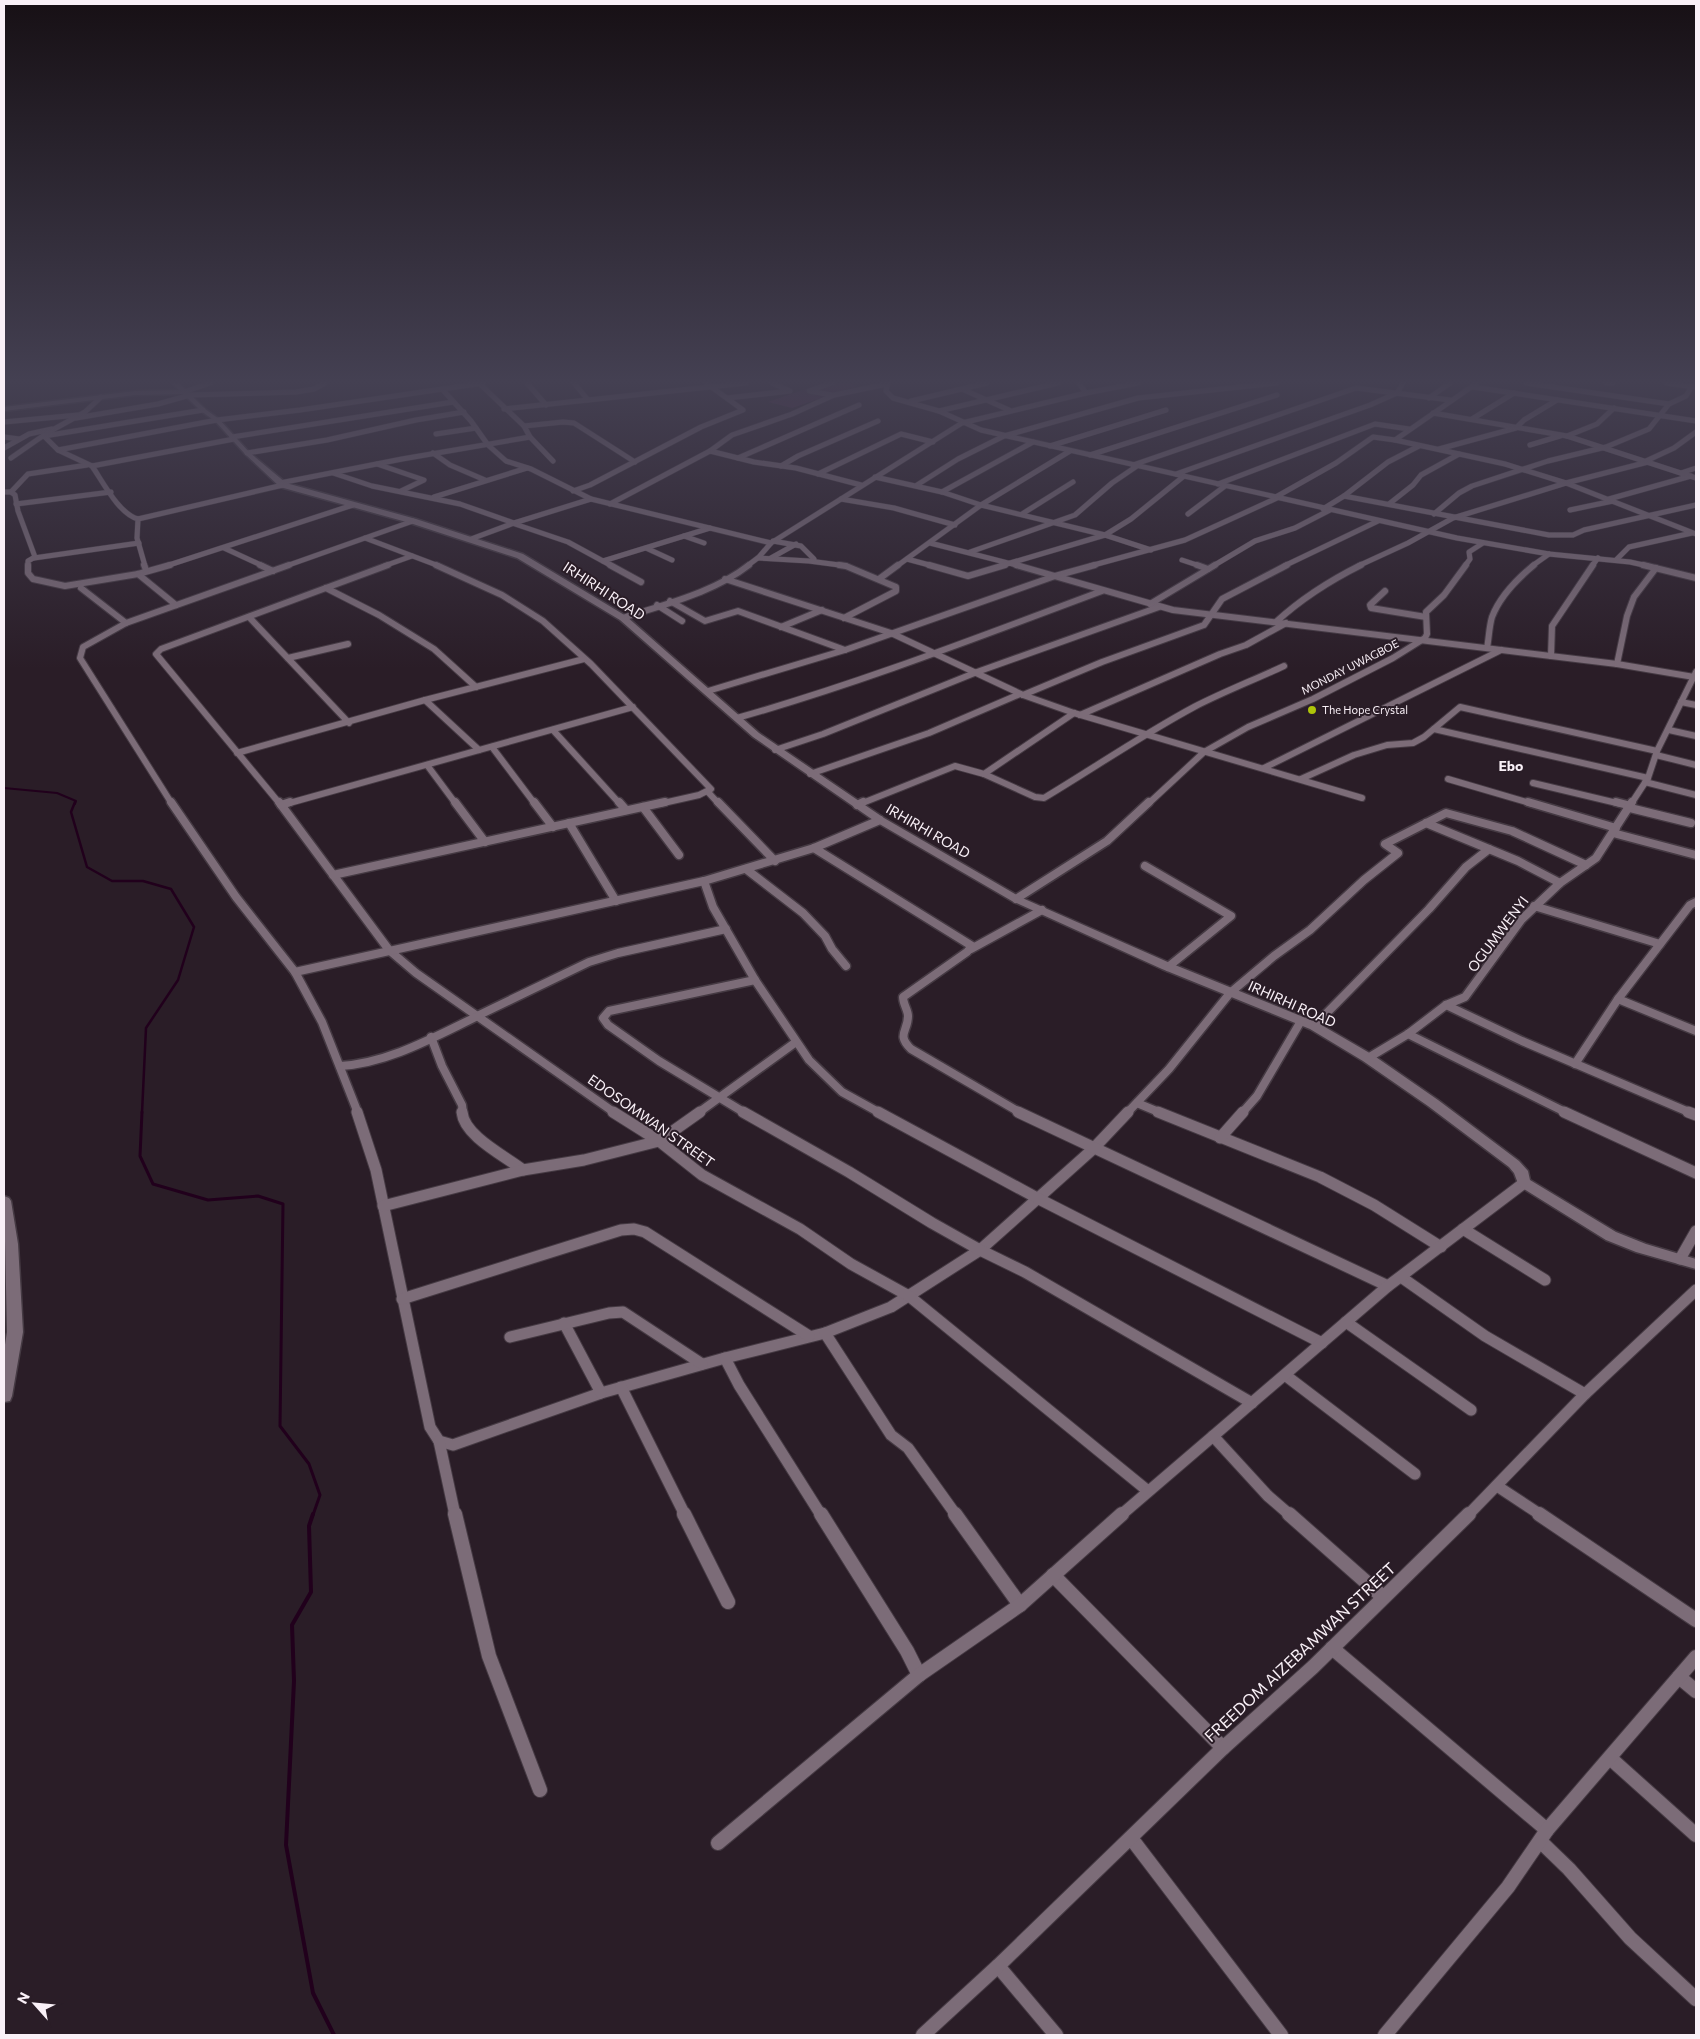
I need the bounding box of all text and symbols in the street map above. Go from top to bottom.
street label: IRHIRHI ROAD [560,558,648,623]
street label: MONDAY UWAGBOE [1299,636,1401,697]
place label: The Hope Crystal [1322,703,1408,716]
marker: The Hope Crystal [1306,704,1318,716]
district label: Ebo [1498,757,1524,774]
street label: IRHIRHI ROAD [883,800,973,862]
street label: OGUMWENYI [1464,892,1532,975]
street label: IRHIRHI ROAD [1246,977,1339,1030]
street label: EDOSOMWAN STREET [585,1070,718,1171]
street label: FREEDOM AIZEBAMWAN STREET [1200,1558,1399,1745]
north arrow [10,1979,60,2029]
text: N [13,1989,33,2006]

